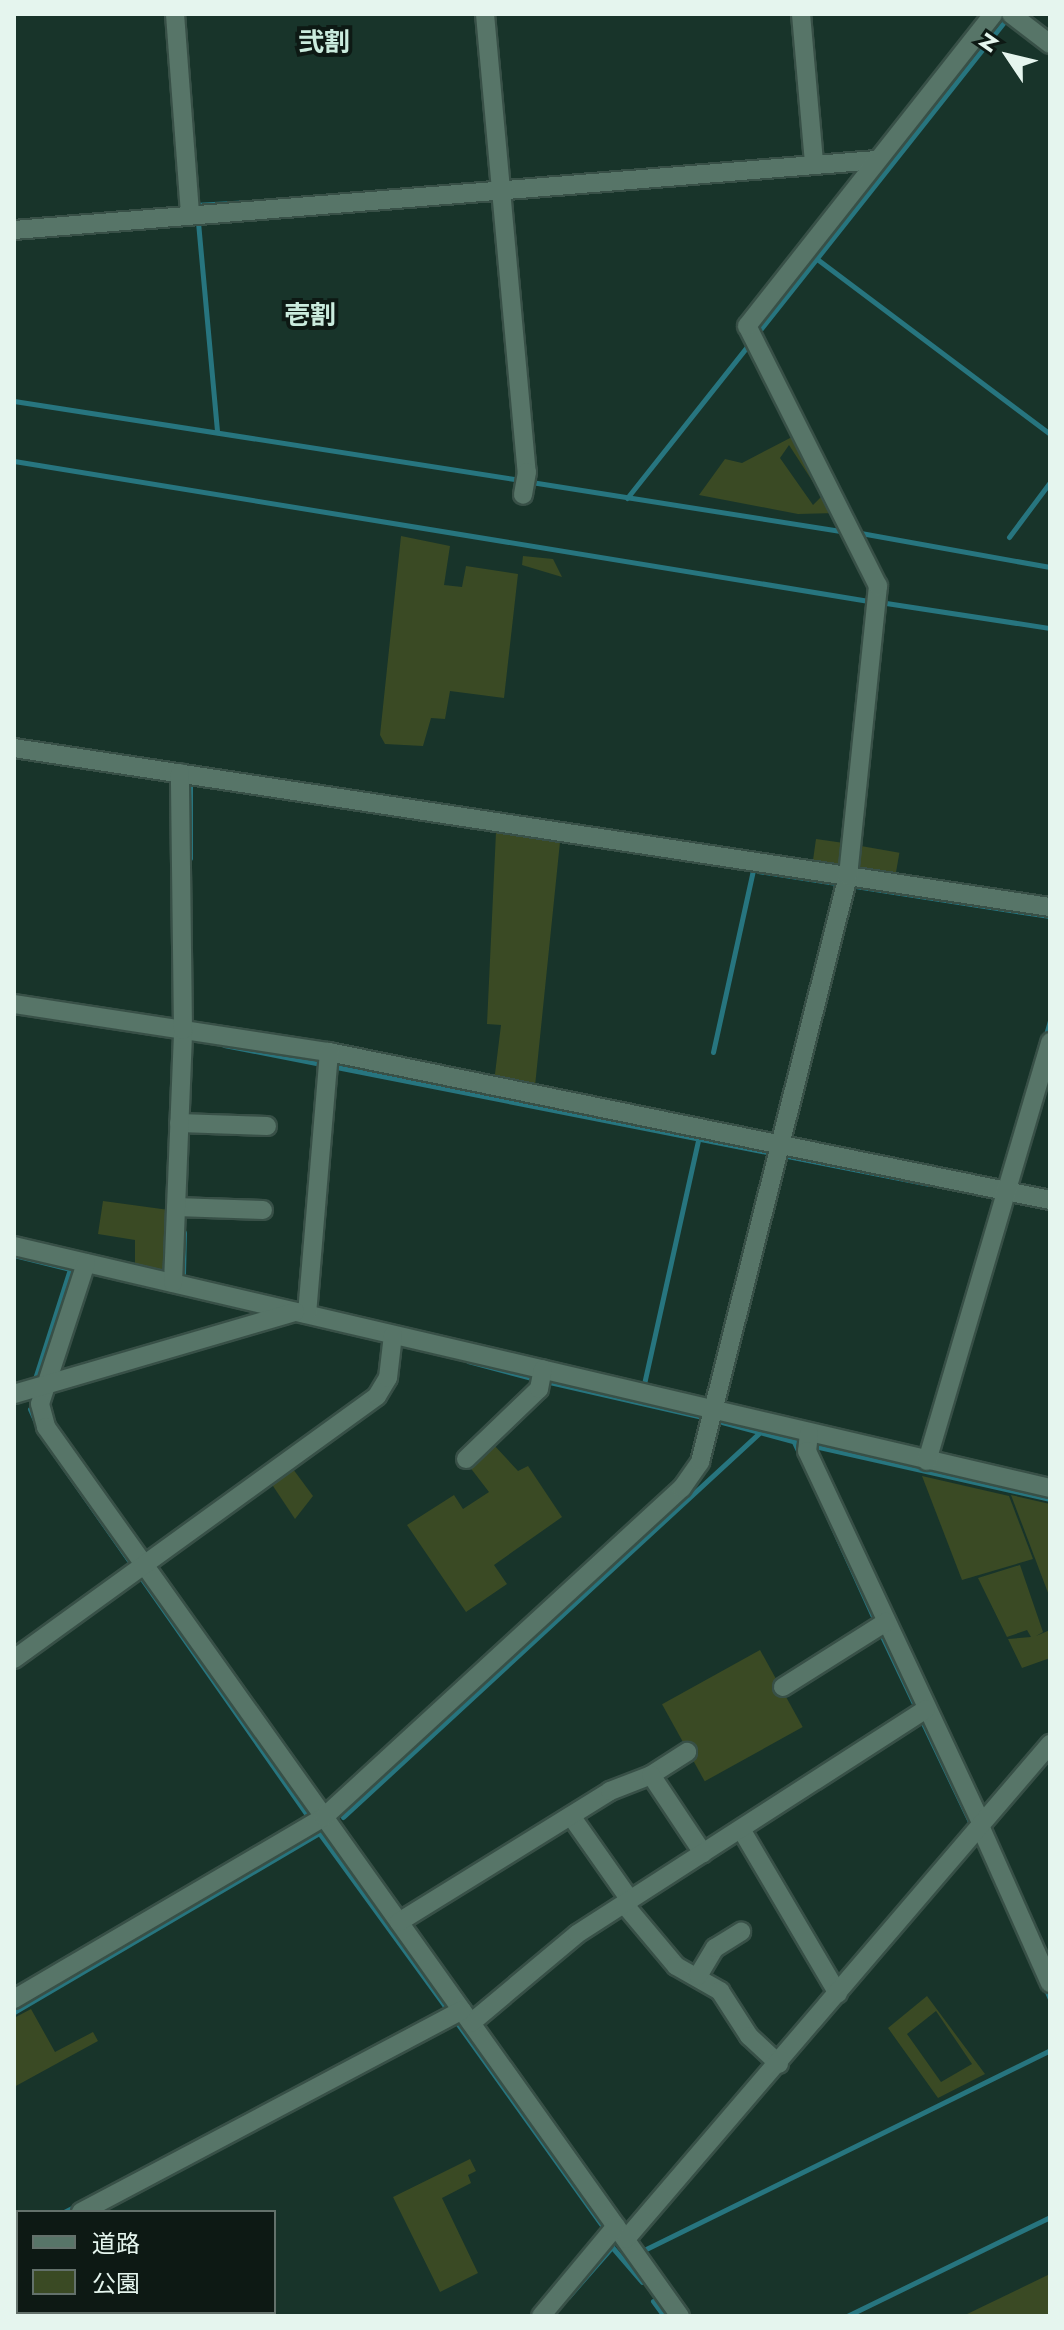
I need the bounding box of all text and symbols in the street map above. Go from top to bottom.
north arrow [968,16,1048,96]
text: N [970,26,1006,59]
district label: 弐割 [298,27,350,59]
district label: 壱割 [284,300,336,332]
legend [16,2210,276,2314]
text: 道路 [92,2226,140,2261]
text: 公園 [92,2266,140,2301]

